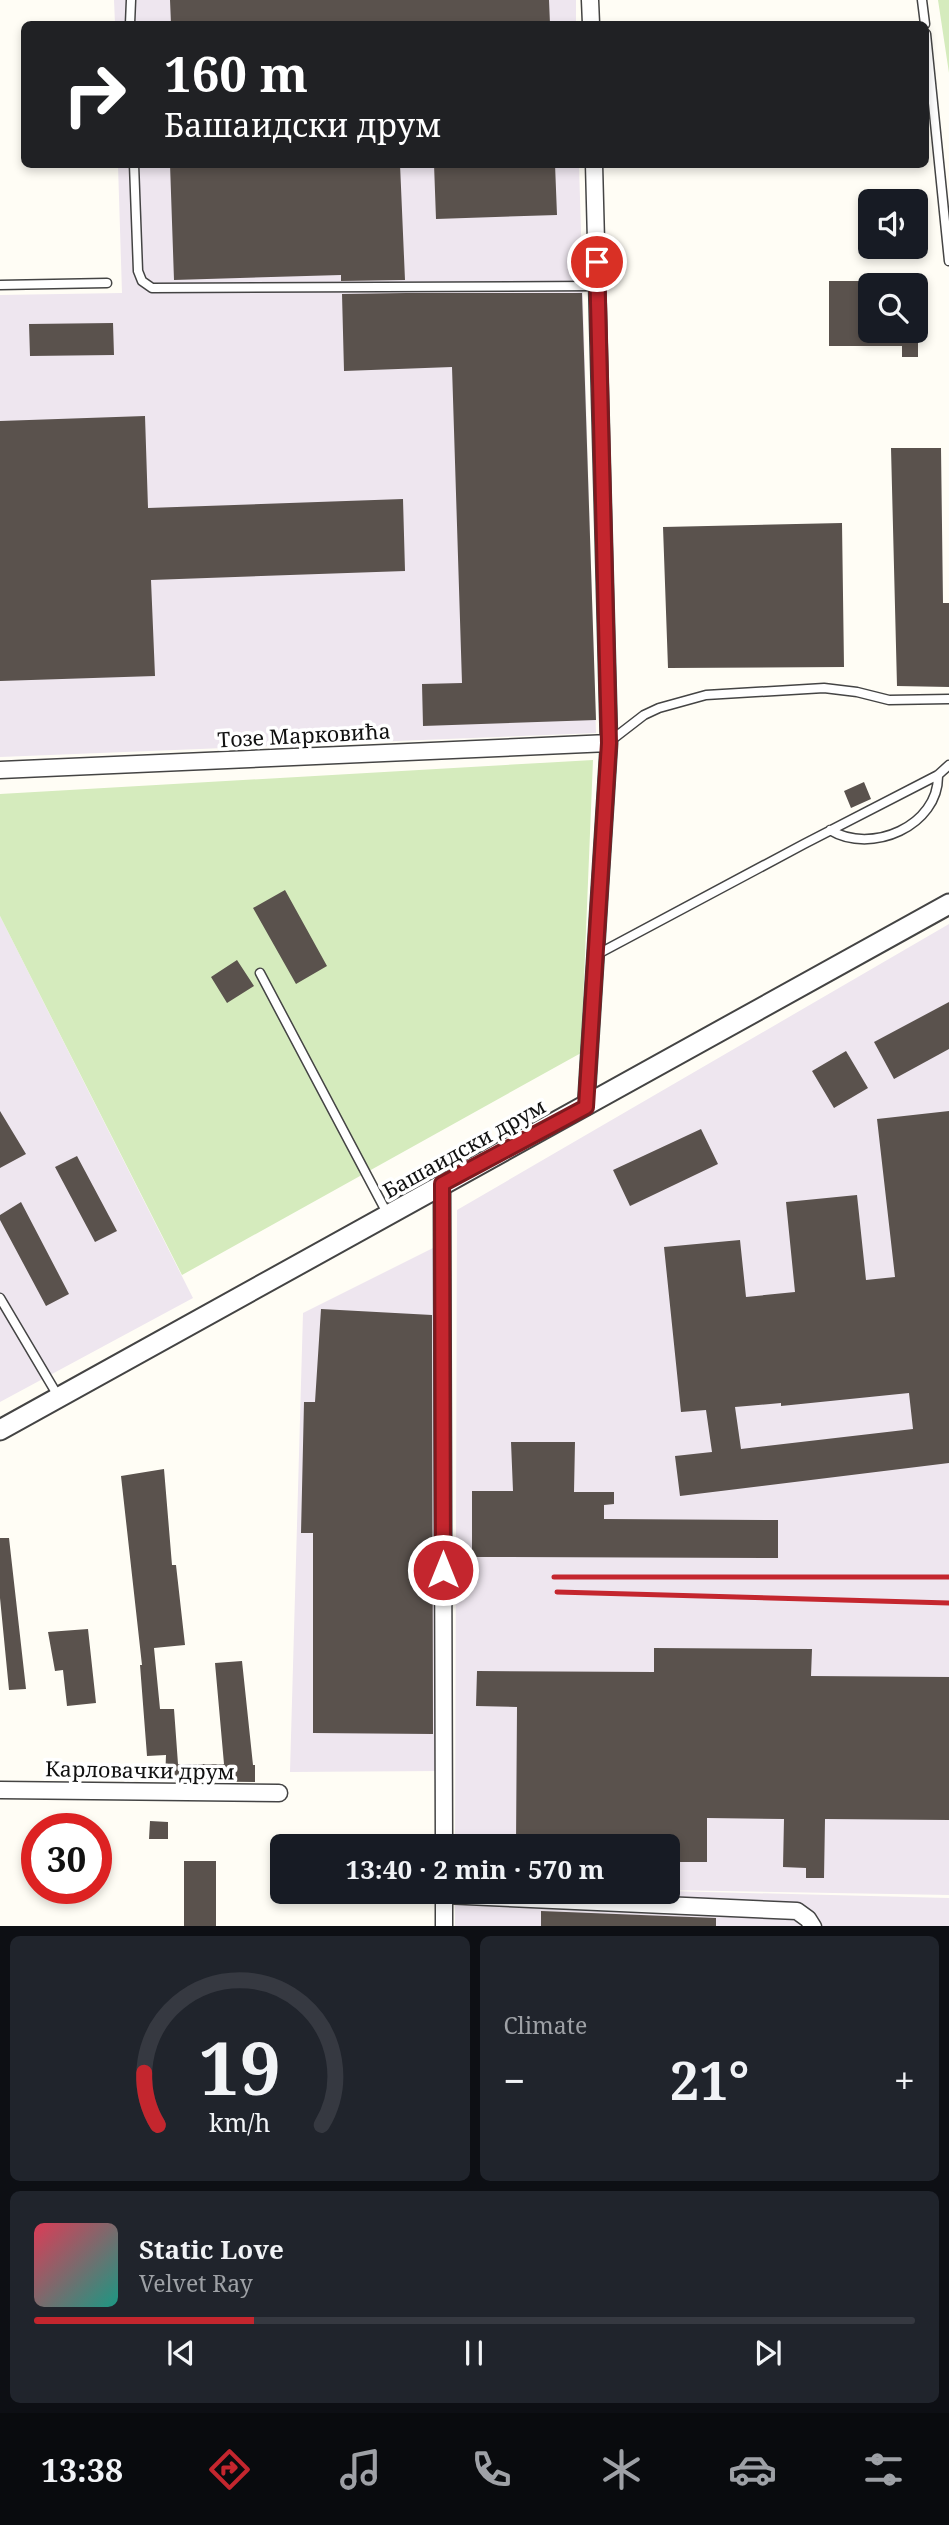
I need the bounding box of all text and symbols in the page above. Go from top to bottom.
text: 160 m [164,40,308,106]
icon: right [49,49,140,140]
text: Башаидски друм [164,103,441,146]
map controls [858,189,928,343]
button: sound [858,189,928,259]
pin [567,232,627,292]
icon: arrive [578,243,616,281]
button: search [858,273,928,343]
street label: Тозе Марковића [217,716,391,754]
street label: Башаидски друм [378,1092,550,1204]
position arrow [406,1533,480,1607]
street label: Карловачки друм [45,1754,235,1786]
speed limit sign: 30 [21,1813,112,1904]
text: 13:40 · 2 min · 570 m [345,1851,605,1887]
text: Climate [504,2009,587,2041]
text: 19 [199,2017,281,2116]
text: 21° [670,2044,749,2115]
text: − [504,2054,526,2106]
text: + [894,2054,915,2106]
text: km/h [209,2104,271,2138]
text: Static Love [139,2231,284,2267]
text: Velvet Ray [139,2267,253,2299]
icon: previous [162,2334,200,2372]
icon: pause [455,2334,493,2372]
icon: next [749,2334,787,2372]
icon: directions [205,2445,254,2494]
icon: music [336,2445,385,2494]
icon: phone [467,2445,516,2494]
icon: climate [597,2445,646,2494]
icon: car [728,2445,777,2494]
icon: filters [859,2445,908,2494]
text: 13:38 [41,2448,123,2491]

